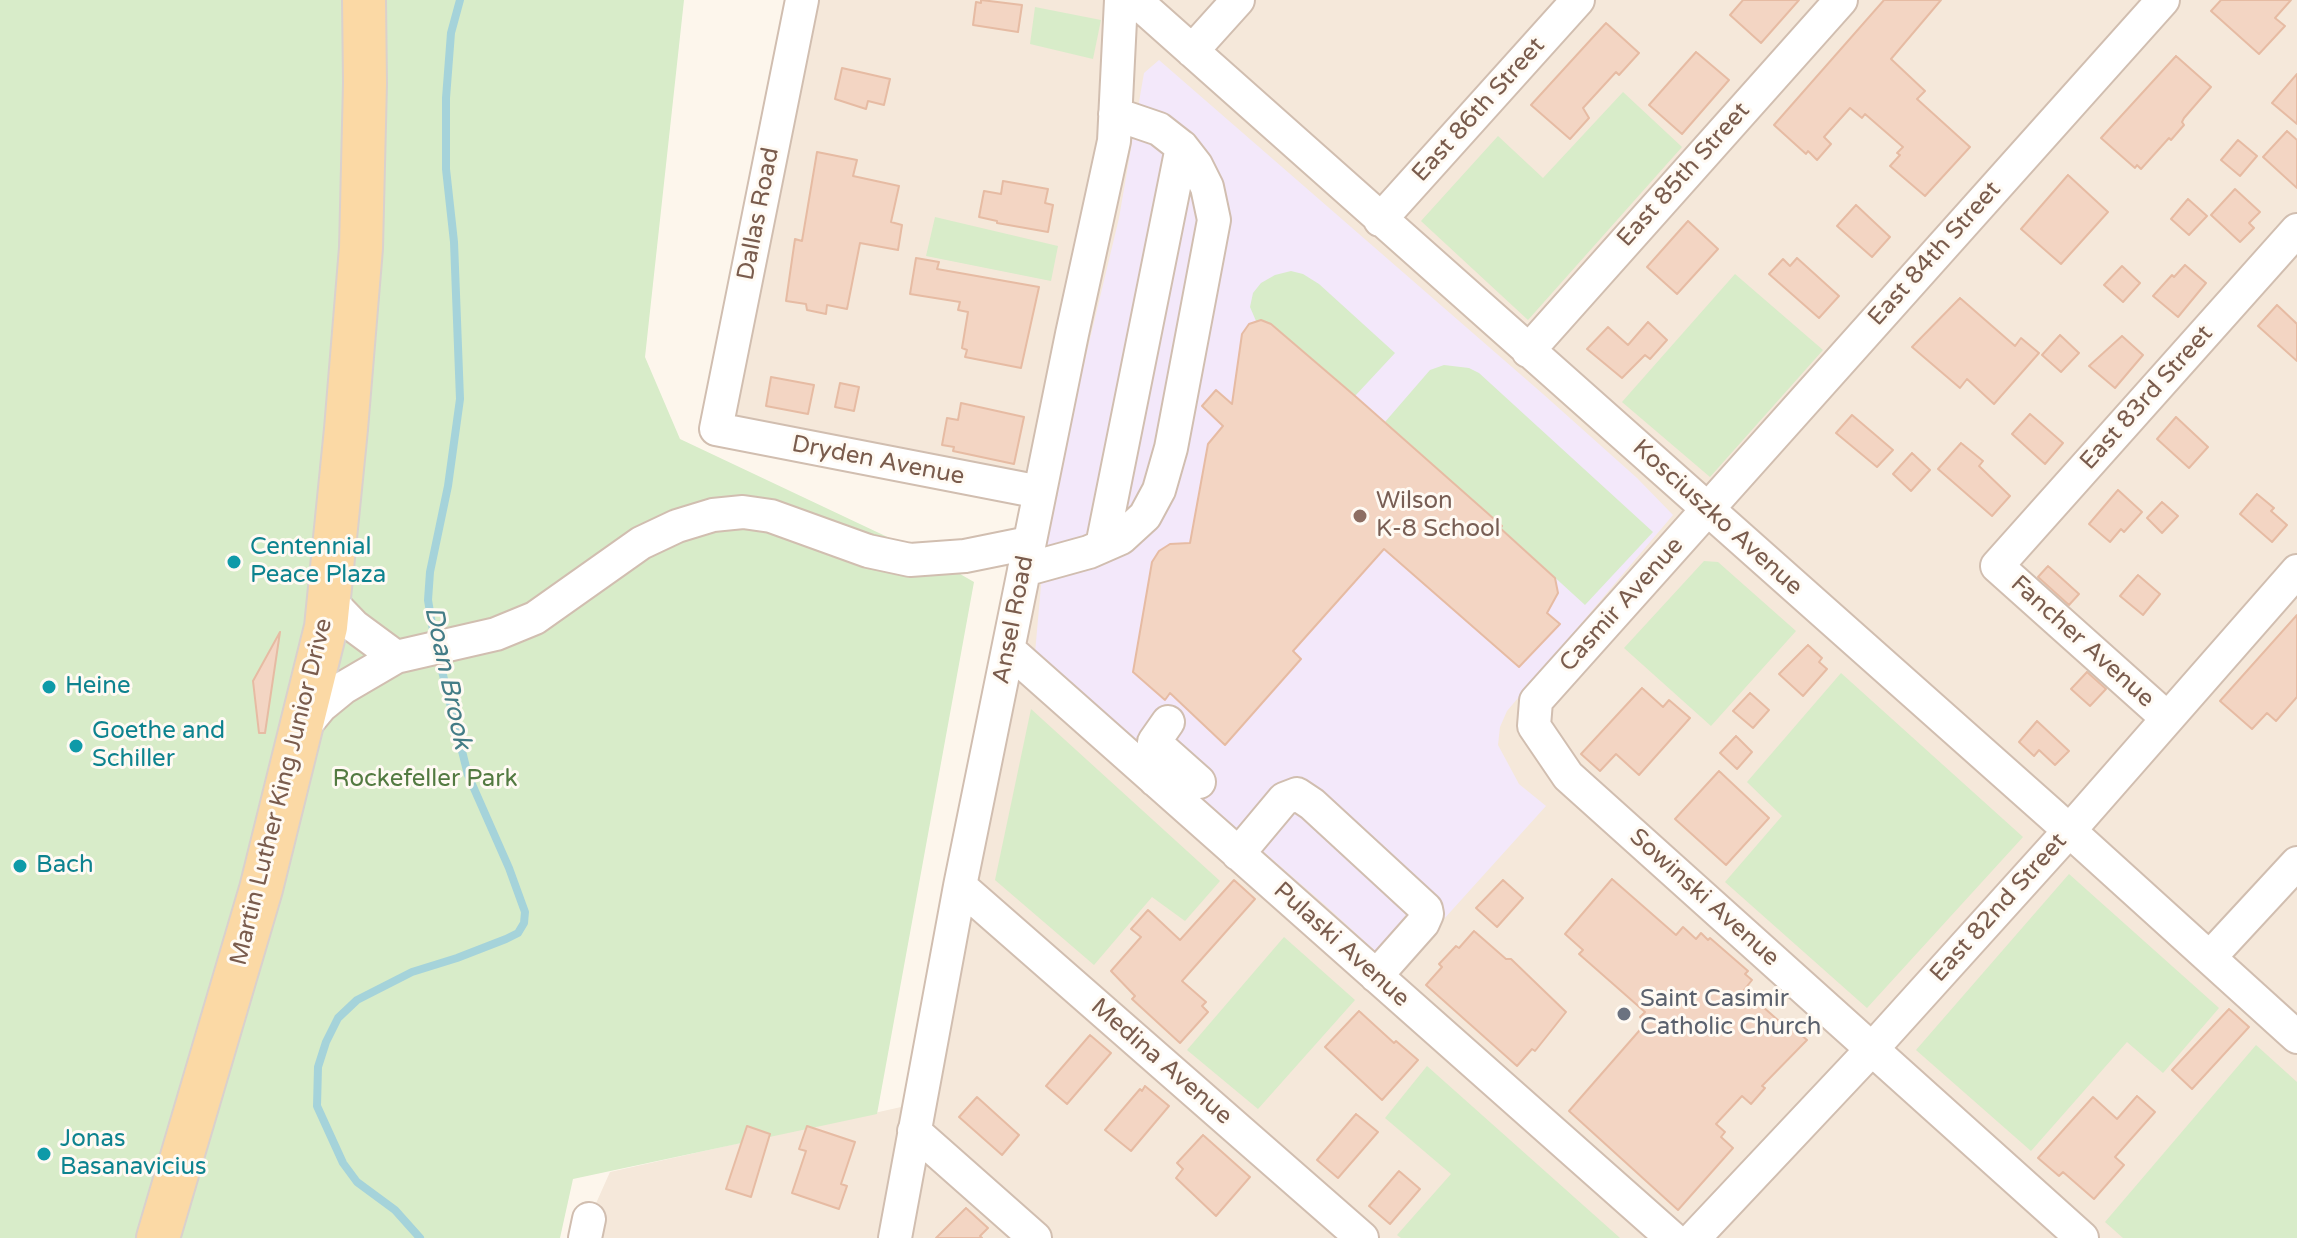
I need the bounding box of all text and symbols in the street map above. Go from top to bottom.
street label: East 86th Street [1407,32,1551,188]
street label: East 85th Street [1612,97,1756,253]
street label: Dallas Road [732,145,786,283]
street label: East 84th Street [1863,176,2007,332]
street label: East 83rd Street [2075,320,2219,476]
street label: Dryden Avenue [789,430,967,492]
street label: Kosciuszko Avenue [1626,434,1808,602]
place label: Wilson K-8 School [1376,488,1501,544]
marker: Wilson K-8 School [1351,507,1369,525]
street label: Casmir Avenue [1554,532,1690,678]
place label: Centennial Peace Plaza [250,534,386,590]
marker: Centennial Peace Plaza [225,553,243,571]
street label: Ansel Road [987,553,1041,687]
street label: Fancher Avenue [2004,570,2160,714]
water label: Doan Brook [417,604,477,752]
street label: Martin Luther King Junior Drive [225,615,339,969]
place label: Heine [65,673,131,701]
marker: Heine [40,678,58,696]
place label: Goethe and Schiller [92,718,225,774]
marker: Goethe and Schiller [67,737,85,755]
park label: Rockefeller Park [332,766,518,794]
street label: Sowinski Avenue [1623,823,1785,973]
street label: East 82nd Street [1925,828,2073,988]
place label: Bach [36,852,94,880]
marker: Bach [11,857,29,875]
street label: Pulaski Avenue [1267,877,1415,1013]
place label: Saint Casimir Catholic Church [1640,986,1821,1042]
street label: Medina Avenue [1084,993,1238,1131]
marker: Saint Casimir Catholic Church [1615,1005,1633,1023]
place label: Jonas Basanavicius [60,1126,207,1182]
marker: Jonas Basanavicius [35,1145,53,1163]

